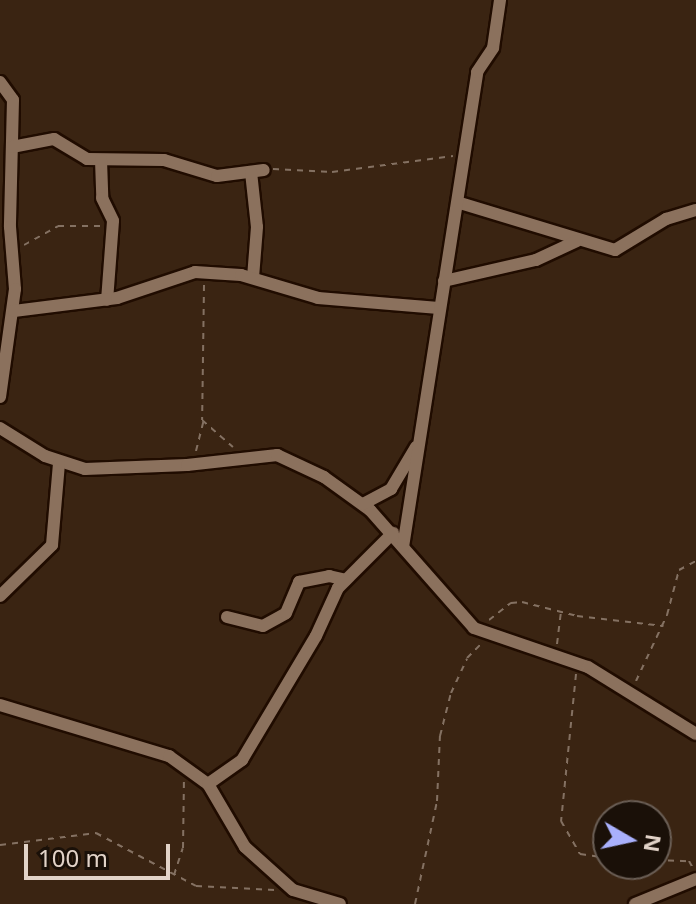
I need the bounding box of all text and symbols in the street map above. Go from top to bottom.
north arrow [592,800,672,880]
scale bar [28,828,174,878]
text: N [638,832,670,855]
text: 100 m [38,841,108,874]

